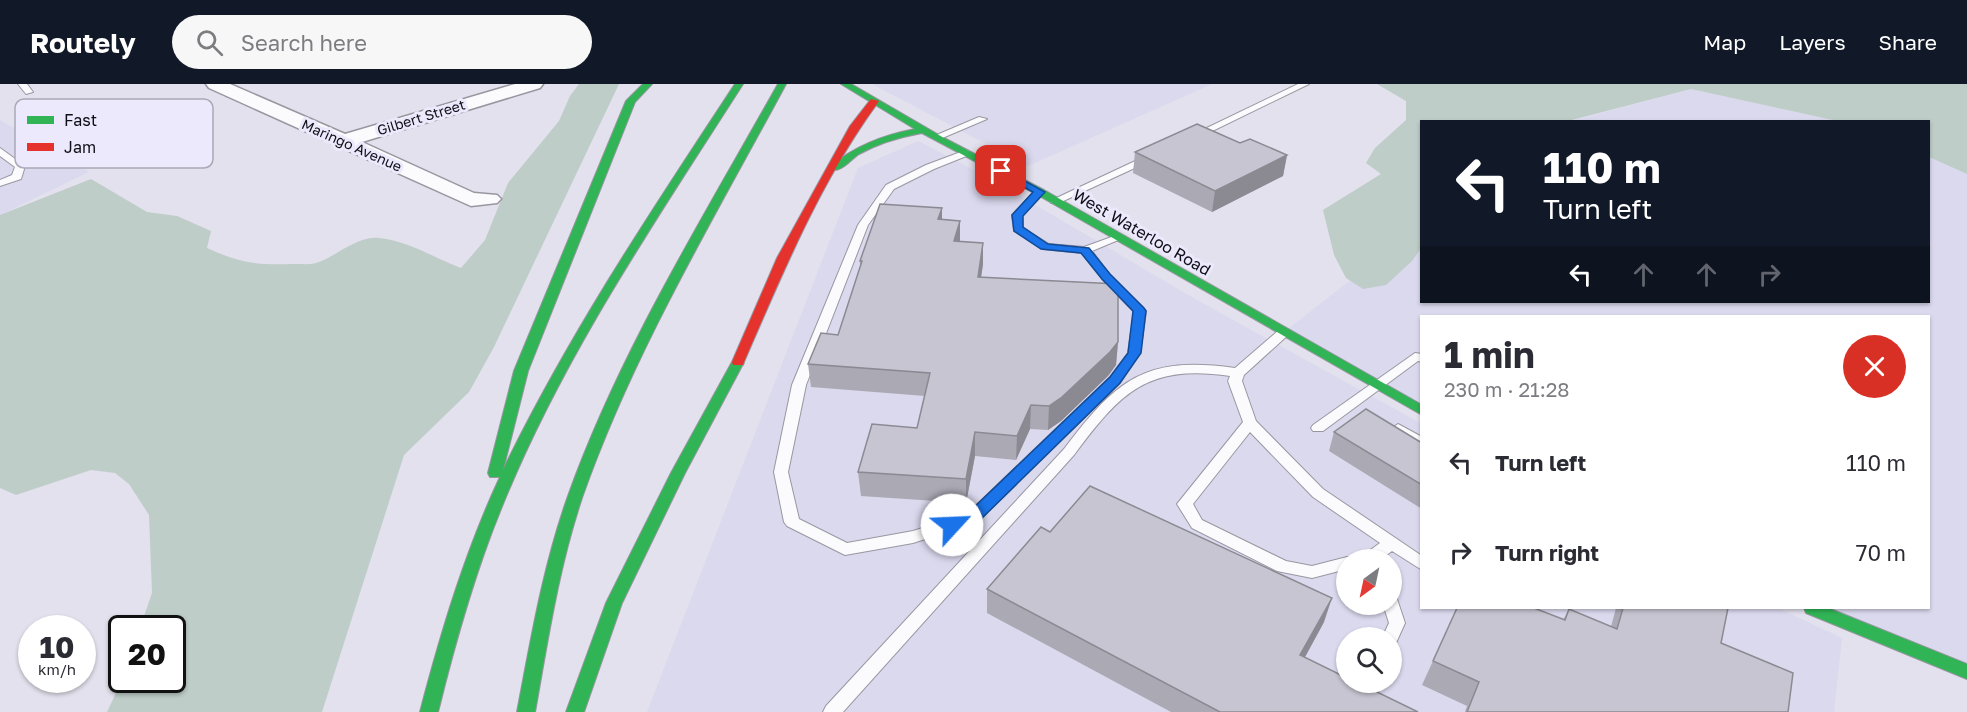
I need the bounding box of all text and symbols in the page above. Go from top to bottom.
search box [172,15,592,69]
text: Routely [30,26,136,59]
icon: search [193,26,226,59]
text: Search here [241,29,367,56]
text: Map [1703,29,1746,55]
text: Layers [1779,29,1846,55]
text: Share [1879,29,1937,55]
street label: Gilbert Street [375,96,467,138]
legend [15,99,213,168]
text: Fast [64,110,97,130]
street label: Maringo Avenue [299,115,405,175]
text: Jam [64,137,96,157]
text: 110 m [1543,142,1661,192]
icon: left [1444,144,1522,222]
pin [975,145,1026,196]
icon: arrive [984,154,1017,187]
street label: West Waterloo Road [1070,184,1214,280]
text: Turn left [1543,193,1652,225]
icon: left [1564,258,1597,291]
icon: ahead [1627,258,1660,291]
icon: ahead [1690,258,1723,291]
icon: right [1753,258,1786,291]
text: 1 min [1444,333,1535,376]
button: close [1843,335,1906,398]
text: 230 m · 21:28 [1444,377,1570,401]
icon: left [1444,446,1477,479]
text: Turn left [1495,449,1586,476]
text: 110 m [1846,449,1906,476]
position arrow [920,493,984,557]
icon: right [1444,536,1477,569]
text: Turn right [1495,539,1599,566]
text: 70 m [1856,539,1906,566]
north arrow [1336,549,1402,615]
map controls [1336,549,1402,693]
speed limit sign: 20 [108,615,186,693]
button: search [1336,627,1402,693]
text: 10 [40,629,74,665]
text: km/h [38,660,76,678]

